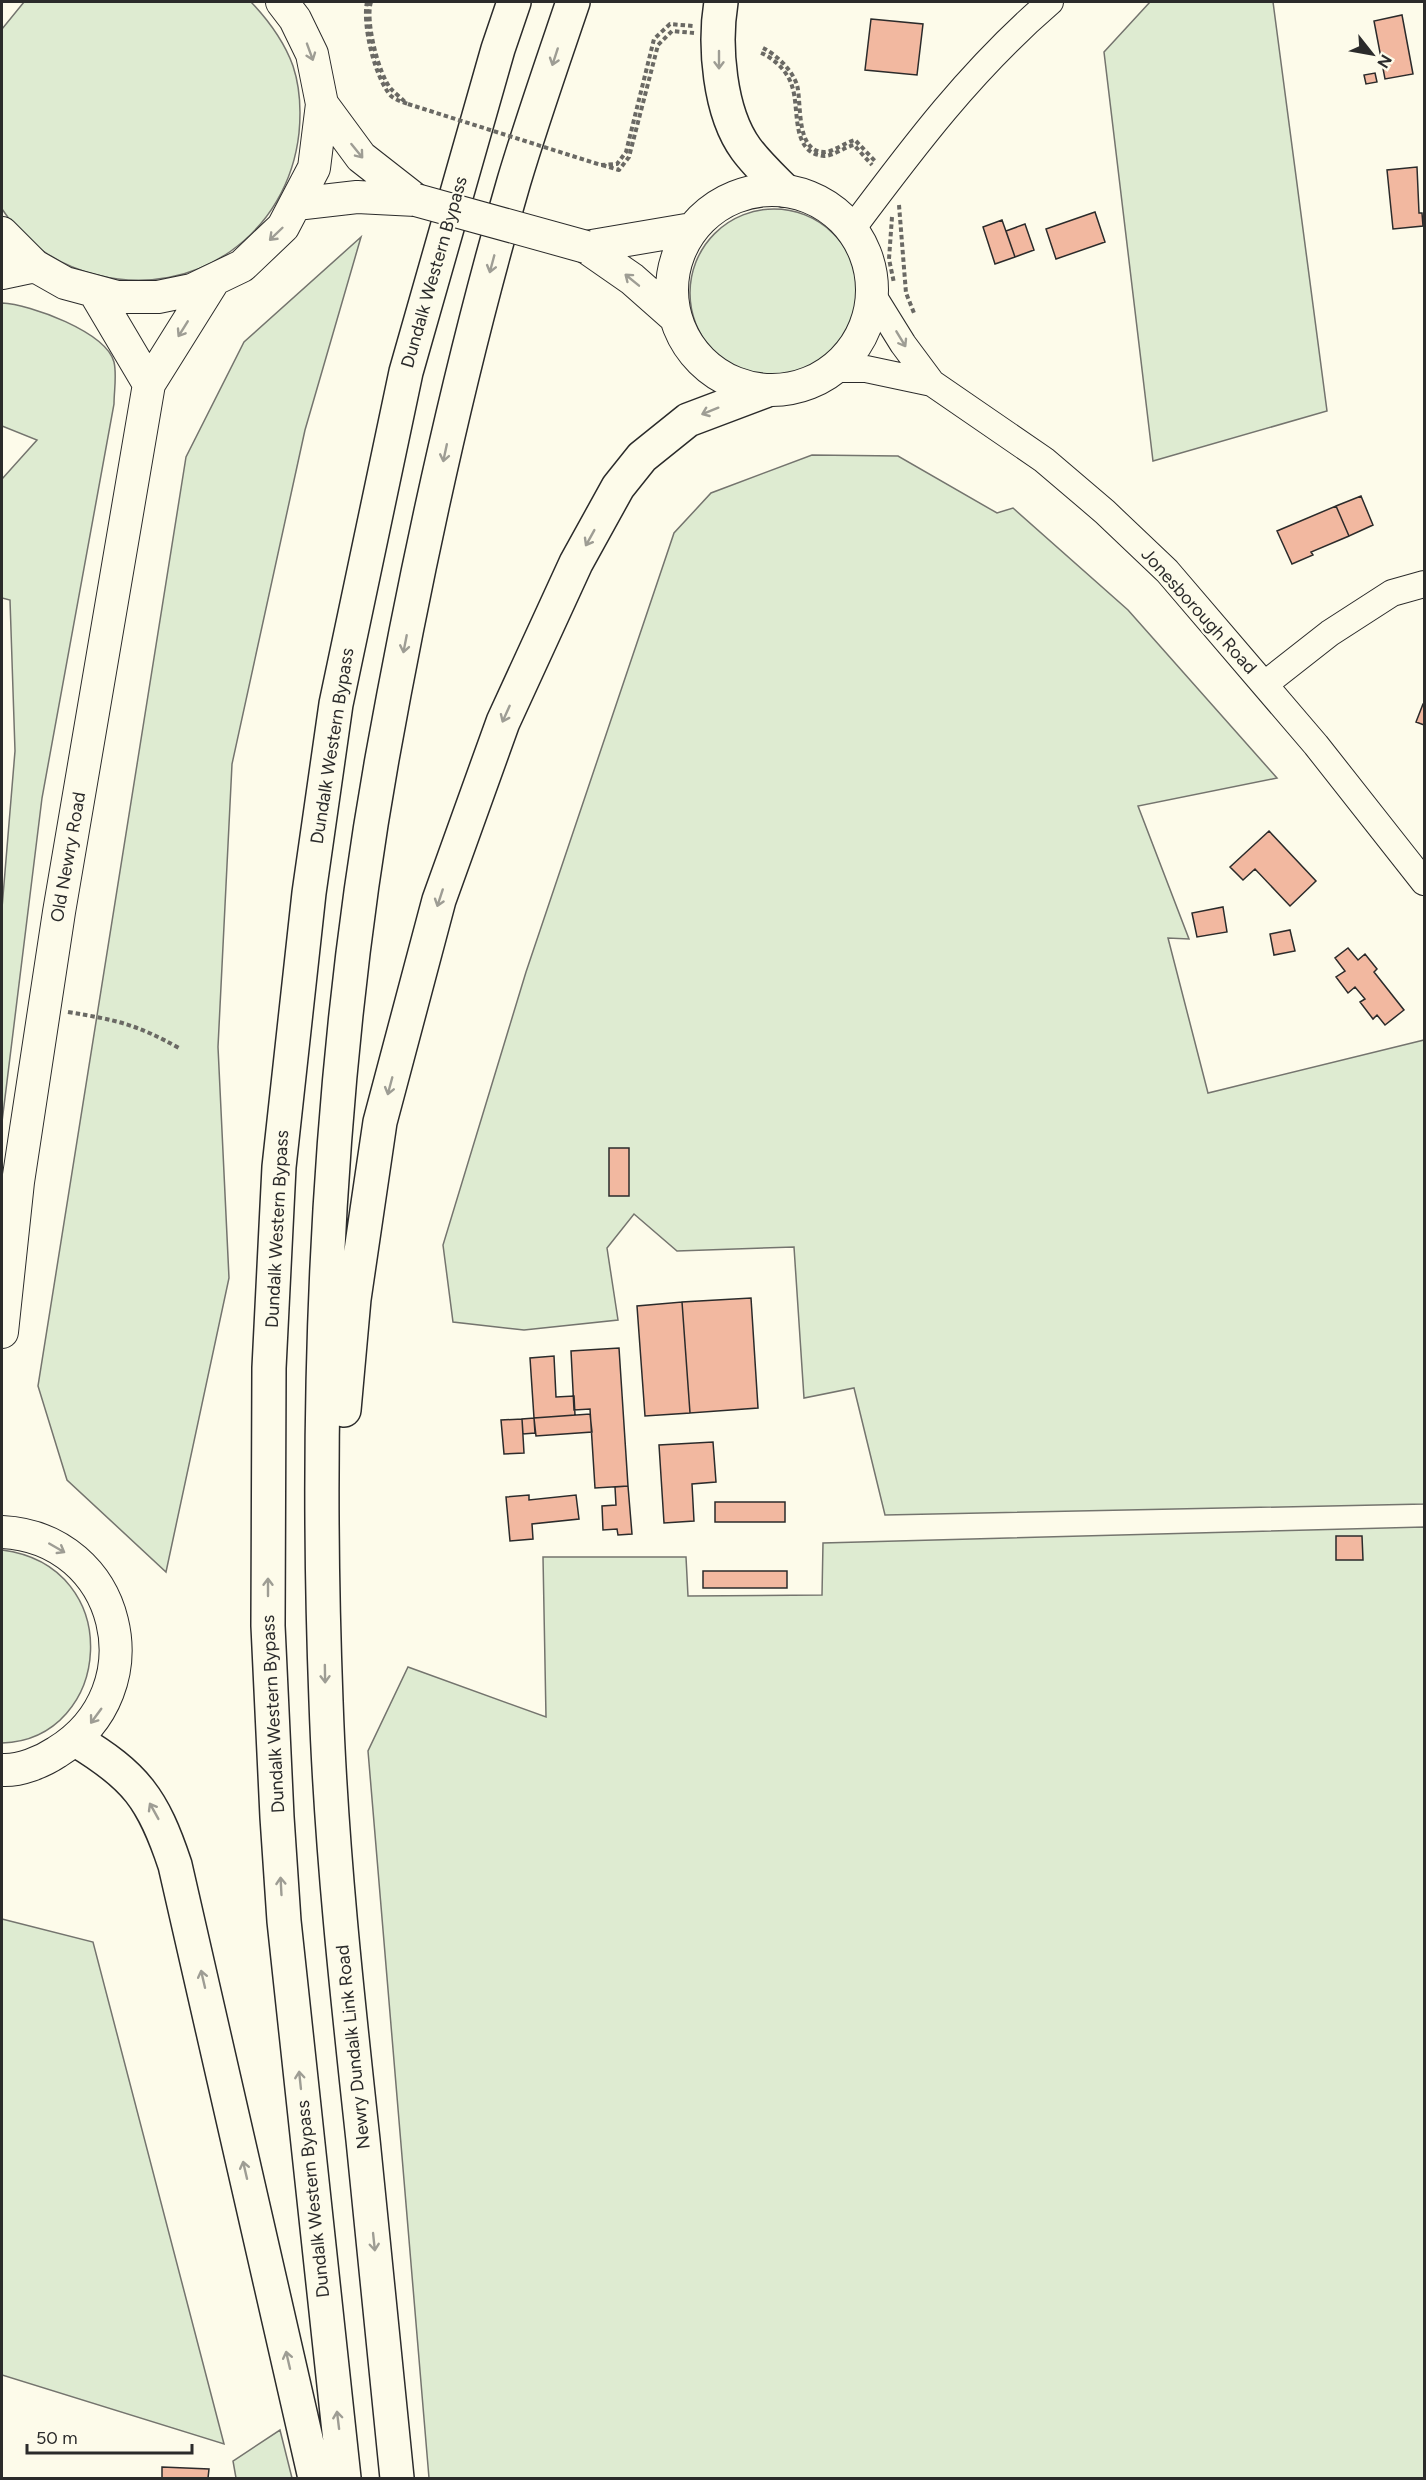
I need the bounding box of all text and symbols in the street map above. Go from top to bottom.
north arrow [1342,24,1402,84]
one-way arrow [305,42,316,61]
one-way arrow [548,47,559,66]
one-way arrow [713,49,725,69]
text: N [1373,51,1396,72]
one-way arrow [350,143,363,159]
street label: Dundalk Western Bypass [396,174,472,370]
one-way arrow [268,227,283,242]
one-way arrow [486,254,497,273]
one-way arrow [624,274,640,287]
one-way arrow [177,320,189,337]
one-way arrow [895,330,907,347]
one-way arrow [701,406,720,417]
one-way arrow [438,443,450,462]
one-way arrow [584,529,596,546]
street label: Jonesborough Road [1137,543,1261,679]
one-way arrow [399,634,410,653]
street label: Dundalk Western Bypass [306,646,358,846]
one-way arrow [500,705,512,723]
street label: Old Newry Road [46,790,90,924]
one-way arrow [434,888,445,907]
one-way arrow [384,1076,395,1095]
street label: Dundalk Western Bypass [261,1129,293,1329]
one-way arrow [48,1542,65,1554]
one-way arrow [262,1577,274,1597]
street label: Dundalk Western Bypass [257,1614,289,1814]
one-way arrow [319,1663,331,1683]
one-way arrow [89,1708,102,1724]
one-way arrow [148,1803,160,1820]
one-way arrow [276,1877,287,1897]
street label: Newry Dundalk Link Road [331,1944,375,2150]
one-way arrow [196,1970,208,1989]
one-way arrow [294,2071,305,2091]
street label: Dundalk Western Bypass [292,2099,334,2299]
one-way arrow [239,2160,250,2180]
one-way arrow [368,2231,379,2251]
one-way arrow [281,2351,293,2370]
one-way arrow [332,2411,343,2431]
scale bar [27,2417,192,2455]
text: 50 m [36,2427,78,2449]

